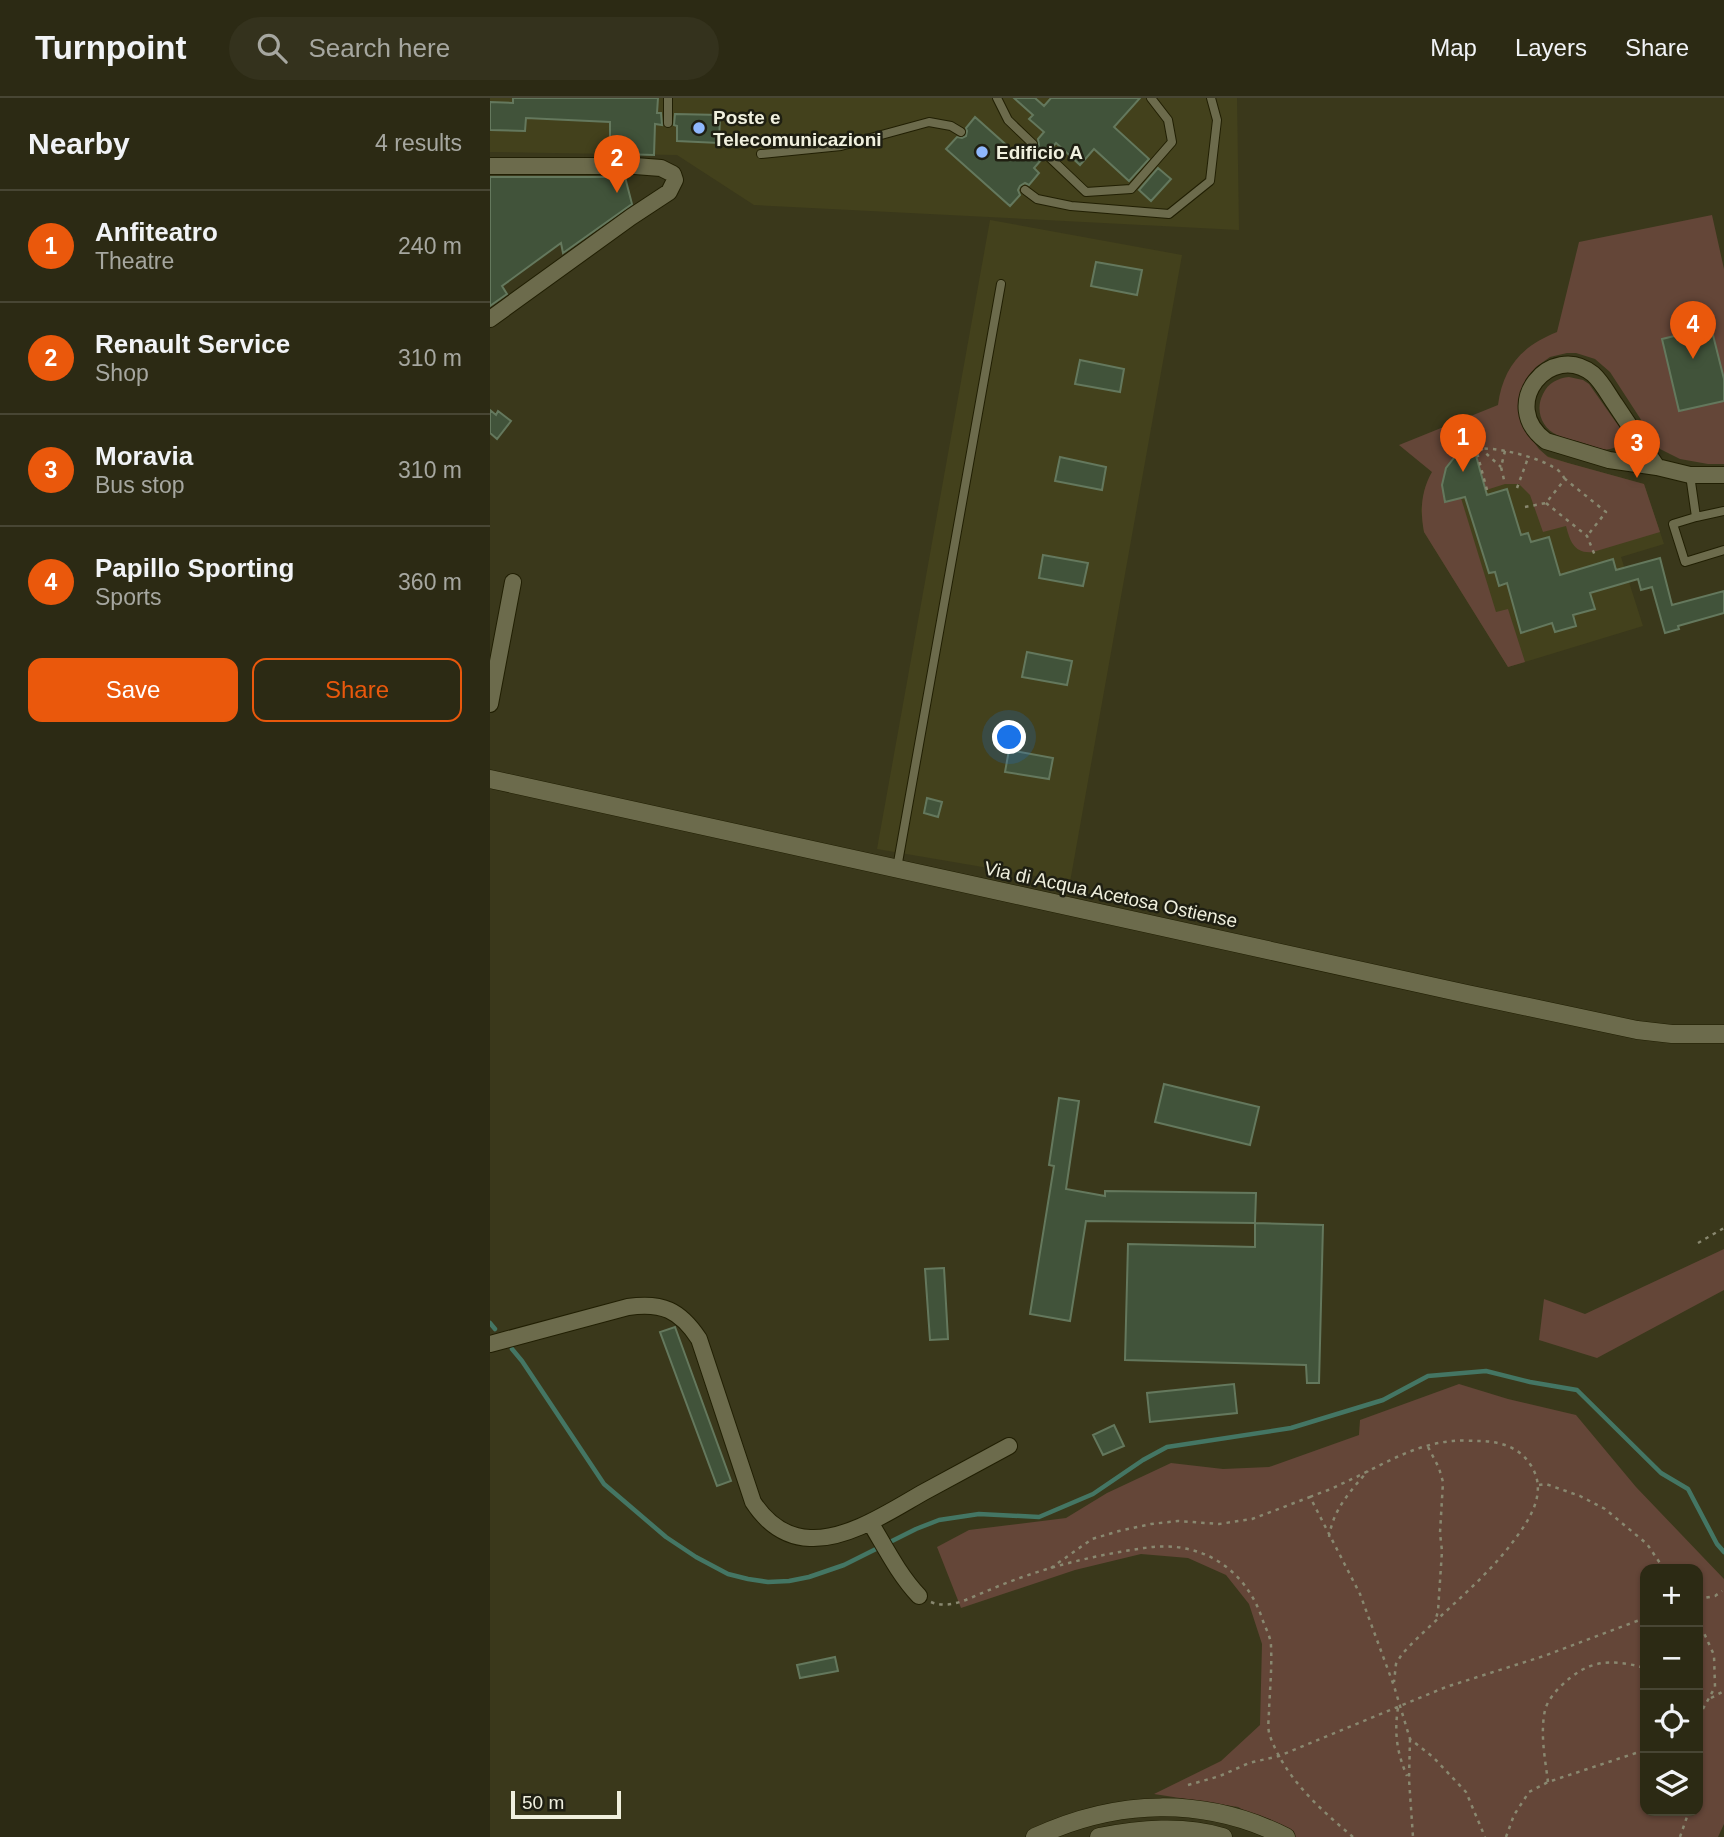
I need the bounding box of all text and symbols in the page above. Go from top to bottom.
search box [229,17,719,80]
text: Turnpoint [35,29,187,66]
icon: search [253,29,291,67]
text: Search here [309,33,450,63]
text: Map [1430,34,1477,61]
text: Layers [1515,34,1587,61]
text: Share [1625,34,1689,61]
place label: Poste e Telecomunicazioni [713,107,882,150]
marker: Poste e Telecomunicazioni [691,120,707,136]
text: Nearby [28,127,130,160]
text: 4 results [375,130,462,156]
pin: 2 [594,135,640,193]
place label: Edificio A [996,142,1083,163]
marker: Edificio A [974,144,990,160]
text: Anfiteatro [95,217,218,247]
text: 1 [45,233,57,259]
text: 240 m [398,233,462,259]
text: Theatre [95,248,174,274]
pin: 4 [1670,301,1716,359]
text: Renault Service [95,329,290,359]
text: 2 [45,345,57,371]
text: 310 m [398,345,462,371]
text: Shop [95,360,149,386]
pin: 1 [1440,414,1486,472]
pin: 3 [1614,420,1660,478]
text: Moravia [95,441,193,471]
text: 3 [45,457,57,483]
text: 310 m [398,457,462,483]
text: Bus stop [95,472,185,498]
text: Papillo Sporting [95,553,294,583]
text: 4 [45,569,57,595]
text: 360 m [398,569,462,595]
text: Sports [95,584,161,610]
button: Save [28,658,238,722]
button: Share [252,658,462,722]
your location [992,720,1026,754]
street label: Via di Acqua Acetosa Ostiense [982,857,1239,932]
map controls [1640,1564,1703,1816]
button: + [1640,1564,1703,1627]
button: − [1640,1627,1703,1690]
button: locate [1640,1690,1703,1753]
button: layers [1640,1753,1703,1816]
scale bar [511,1788,621,1820]
text: 50 m [522,1792,564,1813]

